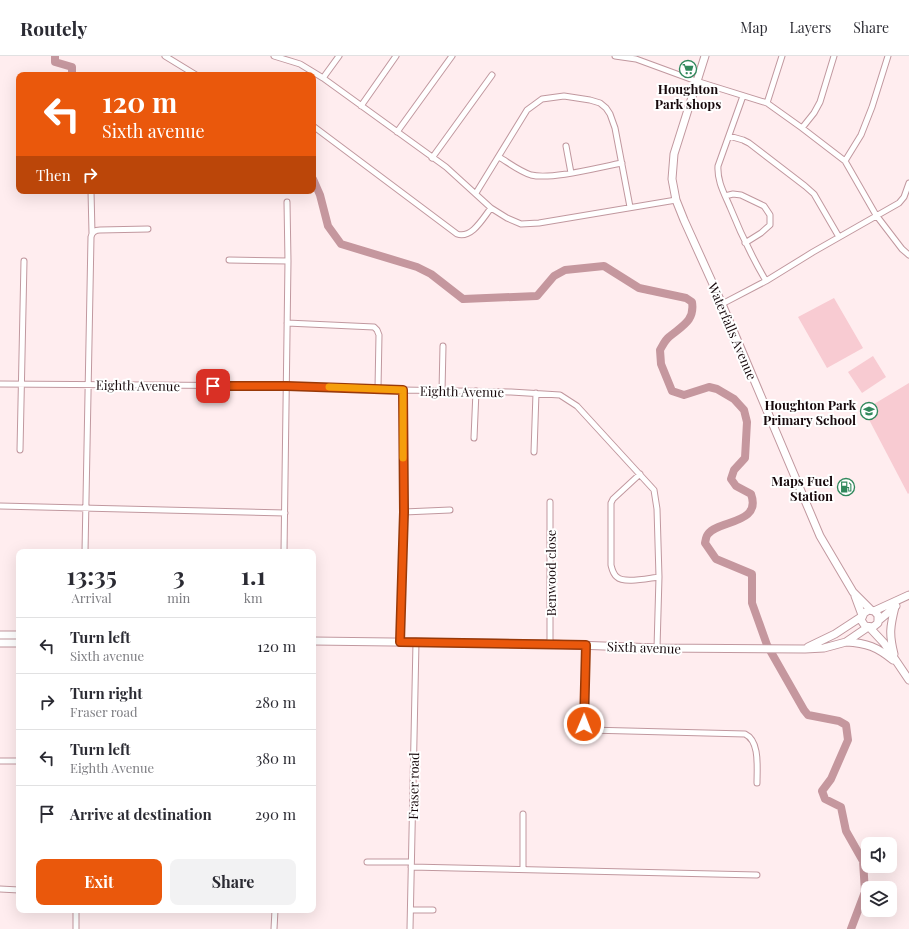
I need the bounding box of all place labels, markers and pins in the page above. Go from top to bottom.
supermarket icon: Houghton Park shops [678,59,698,79]
place label: Houghton Park shops [655,80,721,112]
pin [196,369,230,403]
place label: Houghton Park Primary School [763,396,856,428]
school or university icon: Houghton Park Primary School [859,401,879,421]
place label: Maps Fuel Station [771,472,833,504]
fuel station icon: Maps Fuel Station [836,477,856,497]

